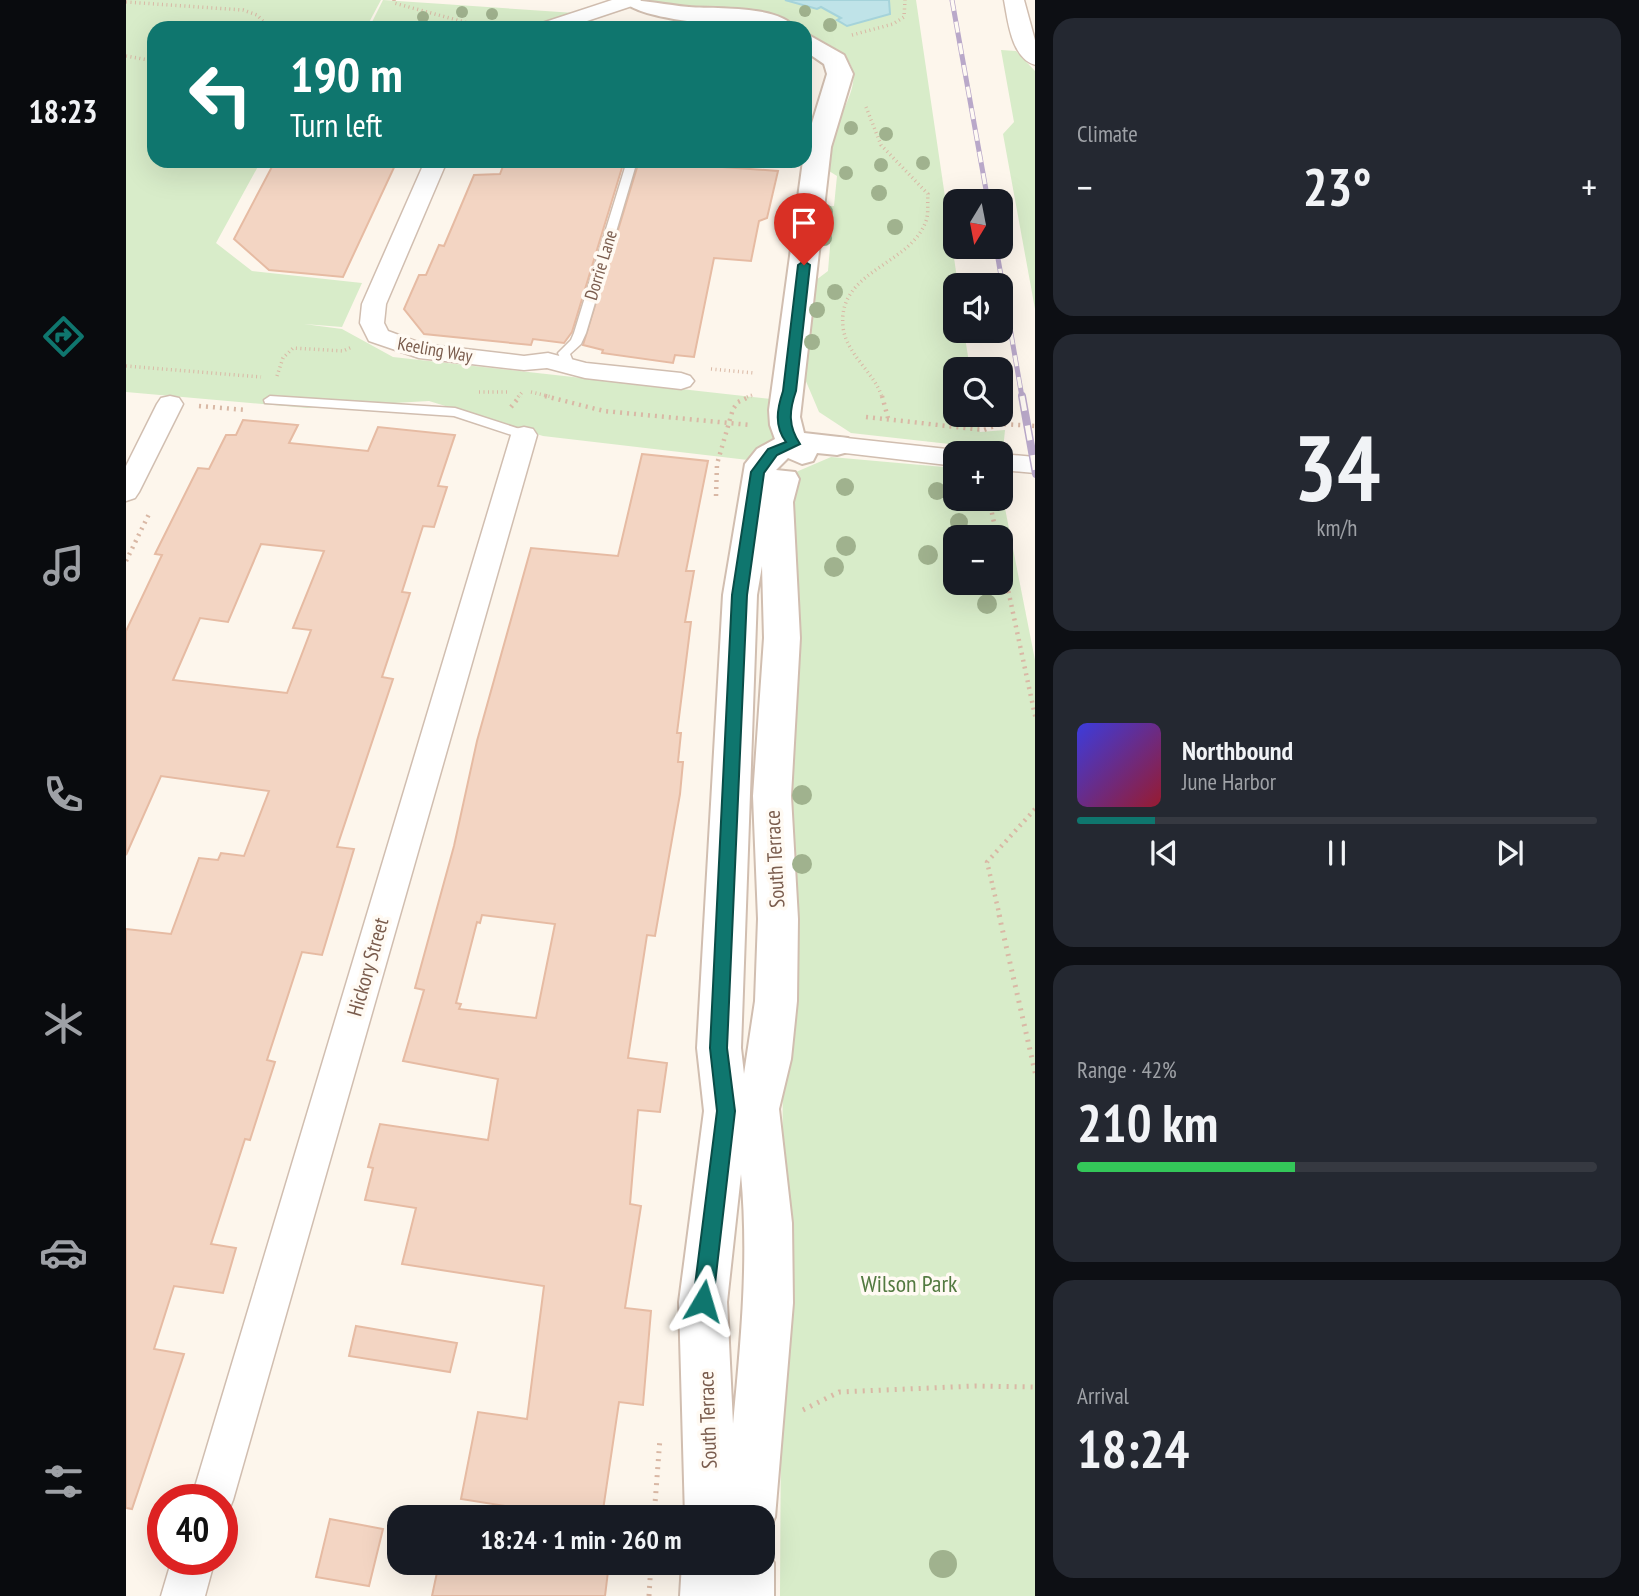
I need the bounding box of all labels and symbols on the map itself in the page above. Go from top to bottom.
north arrow [943,189,1013,259]
pin [774,193,834,265]
street label: Dorrie Lane [579,227,622,303]
street label: Keeling Way [396,332,475,367]
street label: South Terrace [758,810,791,909]
street label: Hickory Street [341,914,395,1019]
position arrow [666,1264,740,1338]
park label: Wilson Park [861,1268,958,1299]
street label: South Terrace [692,1371,723,1469]
speed limit sign: 40 [147,1484,238,1575]

